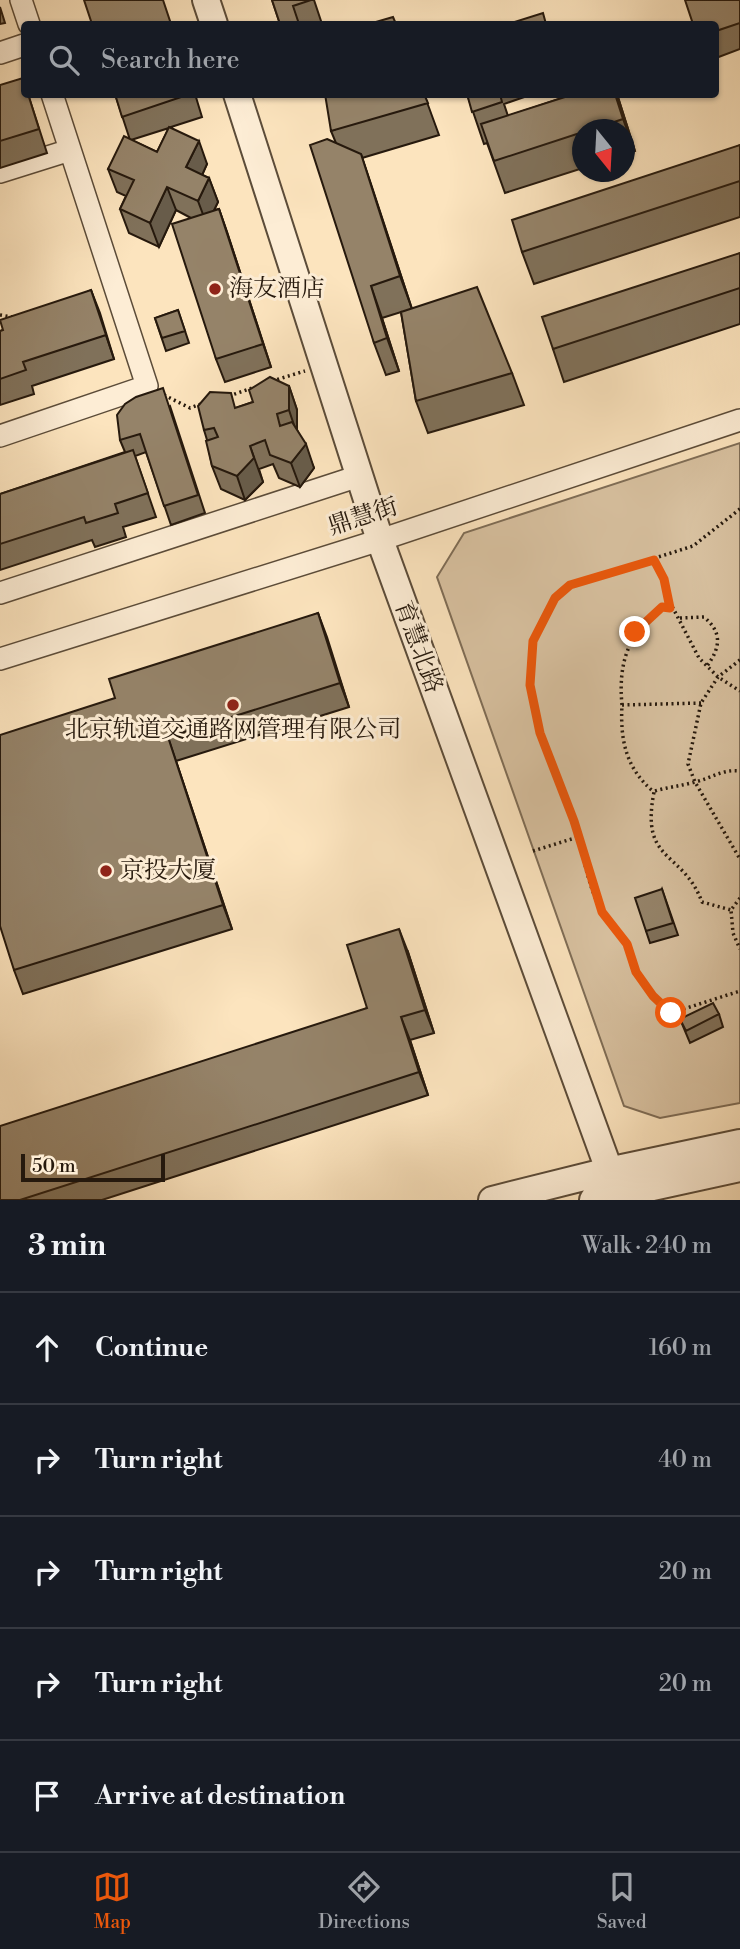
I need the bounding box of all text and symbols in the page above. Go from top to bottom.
search box [21,21,719,98]
icon: search [45,41,83,79]
text: Search here [101,44,240,76]
north arrow [572,119,635,182]
place label: 海友酒店 [229,274,325,304]
marker: 海友酒店 [207,281,223,297]
street label: 鼎慧街 [324,492,402,542]
street label: 育慧北路 [387,597,449,697]
route end [619,616,650,647]
marker: 北京轨道交通路网管理有限公司 [225,697,241,713]
place label: 北京轨道交通路网管理有限公司 [65,715,401,745]
place label: 京投大厦 [120,856,216,886]
marker: 京投大厦 [98,863,114,879]
route start [655,997,686,1028]
scale bar [21,1151,164,1183]
text: 50 m [32,1154,76,1178]
text: 3 min [28,1227,106,1265]
text: Walk · 240 m [582,1232,712,1260]
icon: ahead [28,1329,66,1367]
text: Continue [95,1332,208,1364]
text: 160 m [649,1334,712,1362]
icon: right [28,1441,66,1479]
text: Turn right [95,1444,223,1476]
text: 40 m [658,1446,712,1474]
icon: right [28,1553,66,1591]
text: Turn right [95,1556,223,1588]
text: 20 m [659,1558,712,1586]
icon: right [28,1665,66,1703]
text: Turn right [95,1668,223,1700]
text: 20 m [659,1670,712,1698]
icon: arrive [28,1777,66,1815]
text: Arrive at destination [95,1780,345,1812]
tab: Map [93,1868,131,1934]
tab: Directions [318,1868,410,1934]
tab: Saved [597,1868,647,1934]

